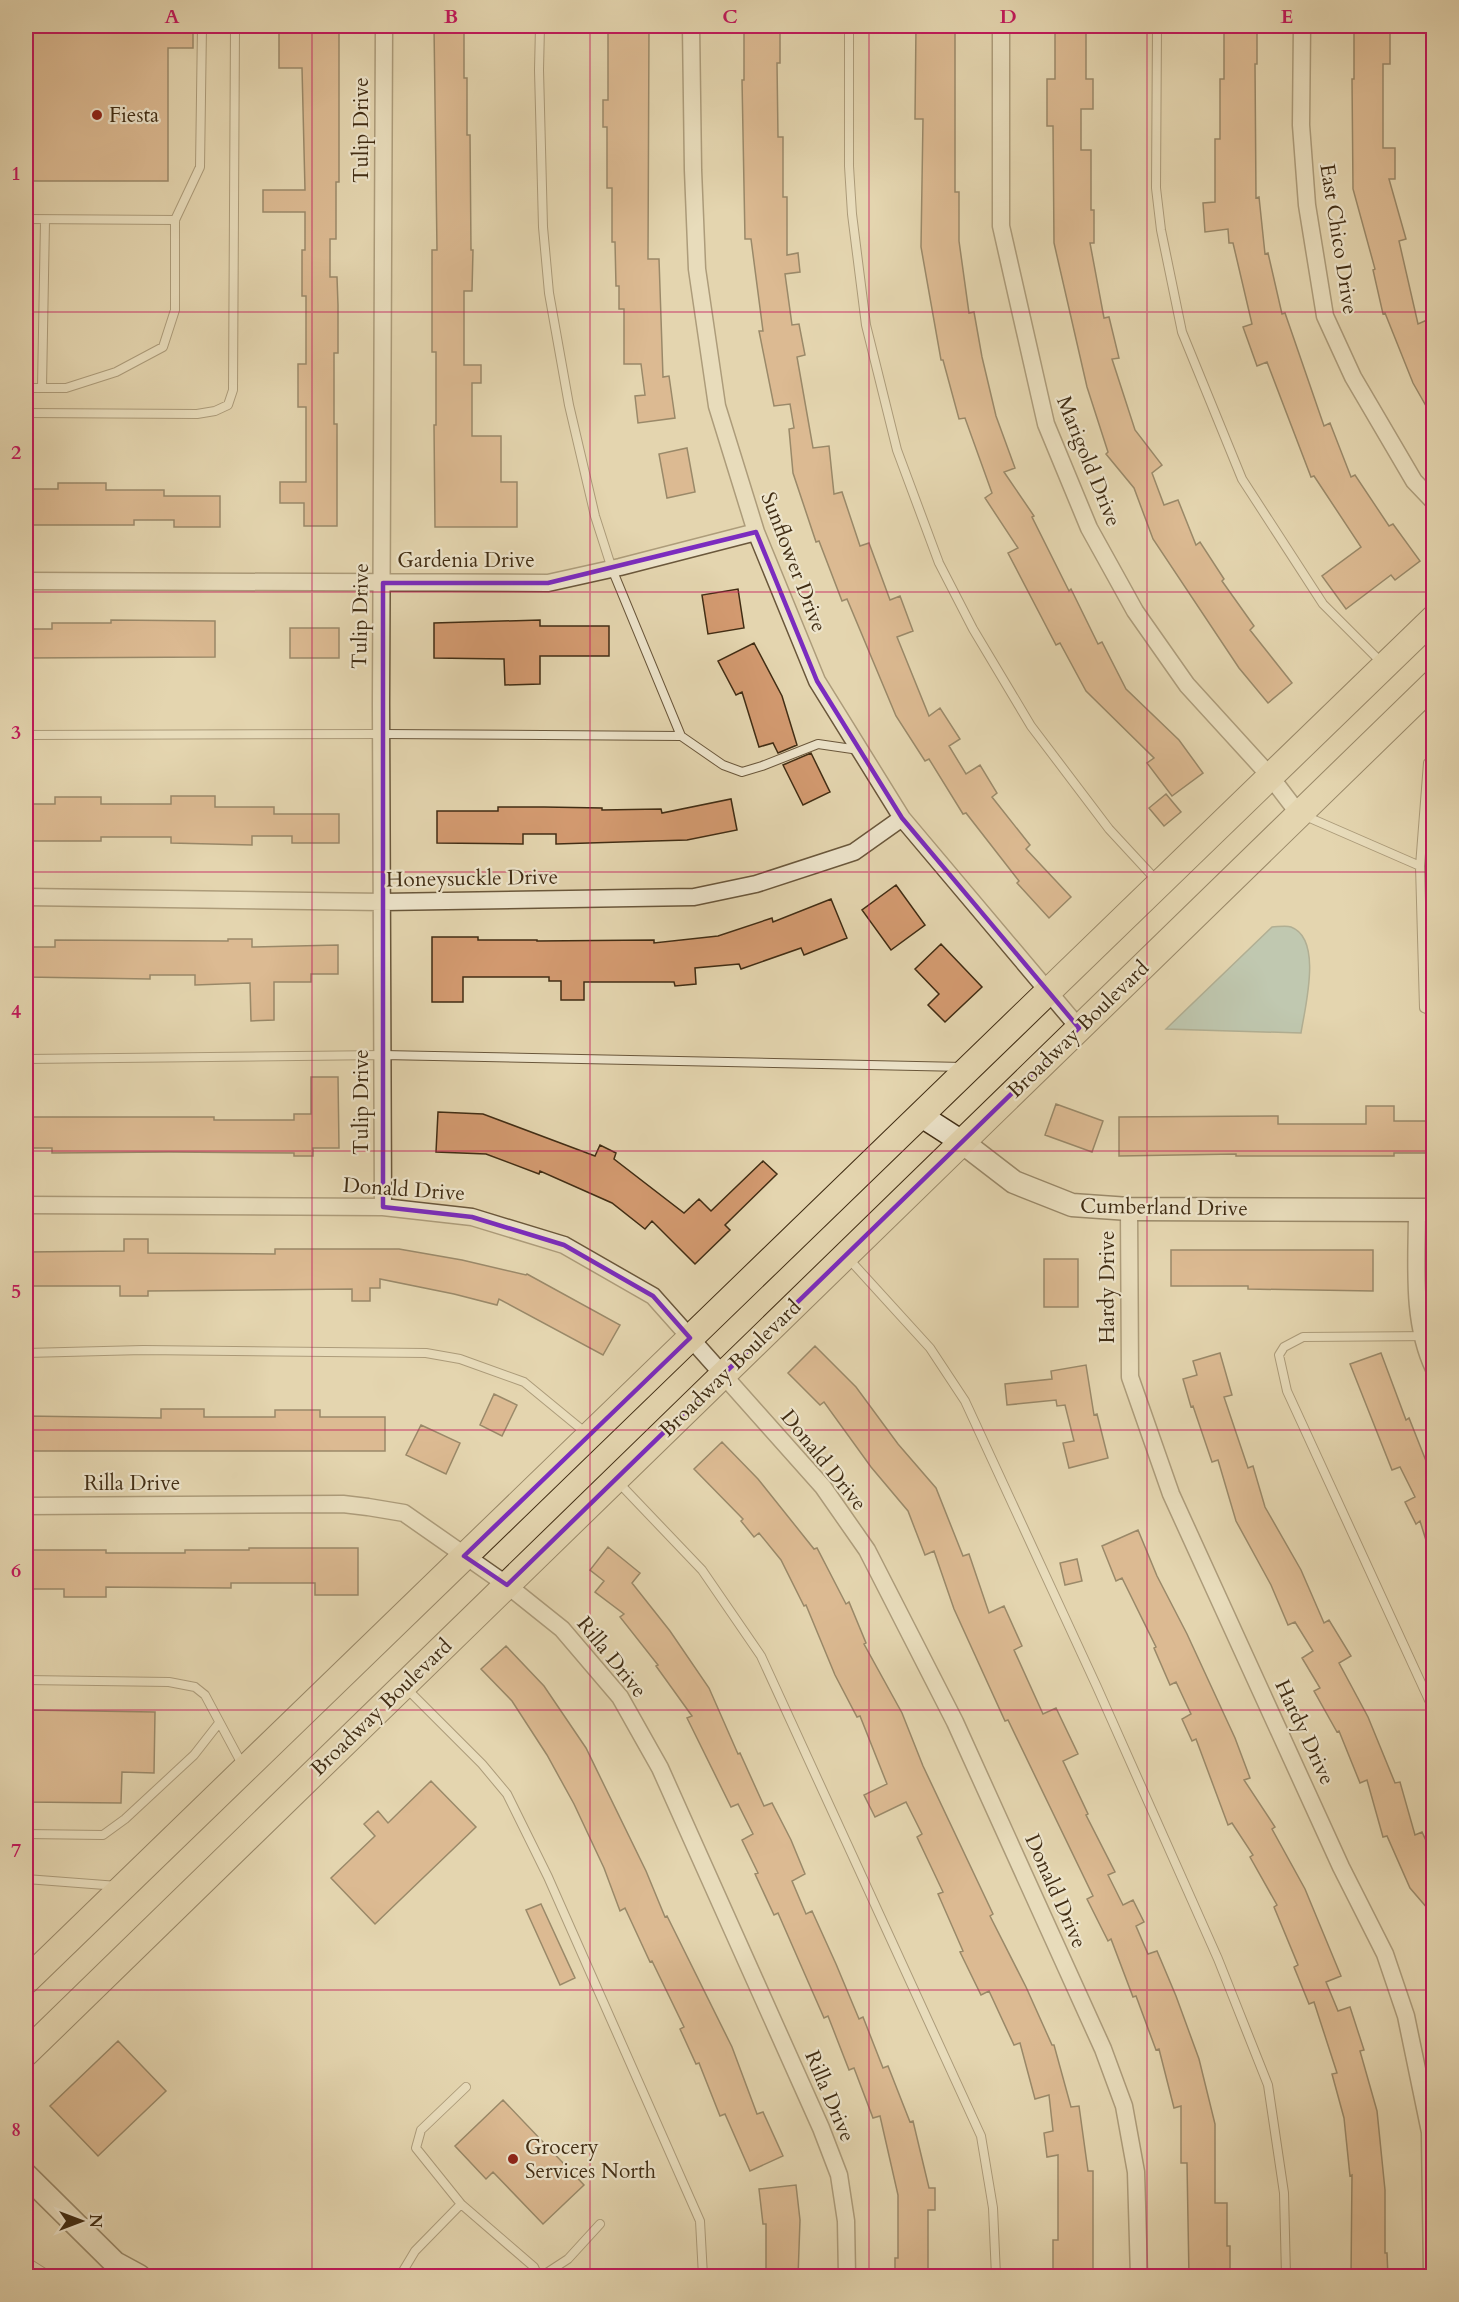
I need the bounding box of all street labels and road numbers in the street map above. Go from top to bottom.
street label: Tulip Drive [347,77,376,183]
street label: East Chico Drive [1312,162,1365,317]
street label: Marigold Drive [1049,392,1128,531]
street label: Sunflower Drive [754,488,834,636]
street label: Gardenia Drive [397,546,535,575]
street label: Tulip Drive [345,563,376,669]
street label: Honeysuckle Drive [386,862,558,894]
street label: Broadway Boulevard [1001,954,1156,1105]
street label: Tulip Drive [347,1049,376,1155]
street label: Donald Drive [342,1171,466,1208]
street label: Cumberland Drive [1080,1192,1248,1223]
street label: Hardy Drive [1093,1231,1122,1344]
street label: Broadway Boulevard [653,1293,808,1444]
street label: Donald Drive [774,1404,873,1517]
street label: Rilla Drive [84,1469,180,1498]
street label: Rilla Drive [570,1611,653,1704]
street label: Broadway Boulevard [304,1632,459,1783]
street label: Hardy Drive [1268,1675,1342,1790]
street label: Donald Drive [1017,1829,1094,1953]
street label: Rilla Drive [797,2046,862,2146]

